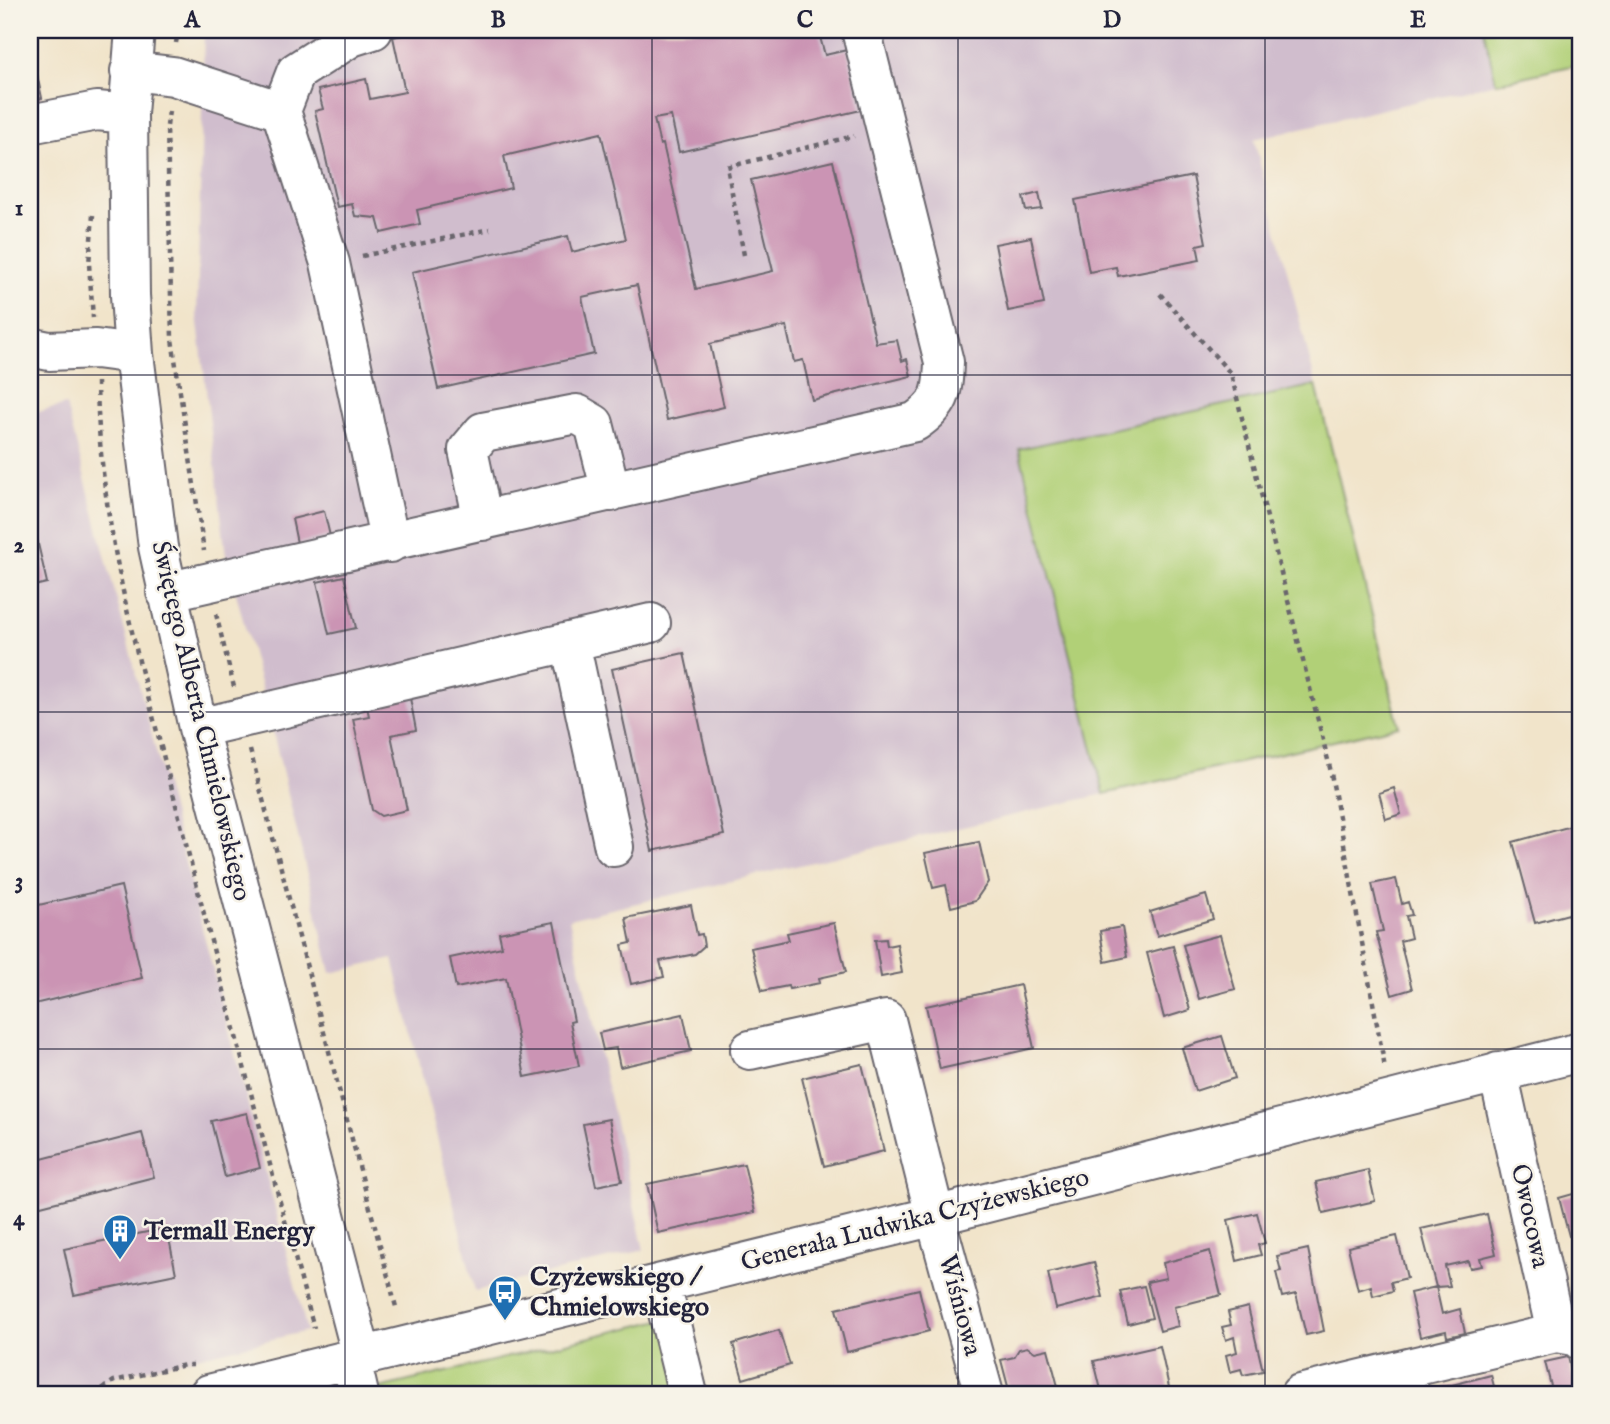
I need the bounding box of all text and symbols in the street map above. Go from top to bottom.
text: A [183,6,201,35]
text: B [490,6,506,35]
text: C [797,6,814,35]
text: D [1103,6,1121,35]
text: E [1410,6,1426,35]
text: 1 [15,194,23,223]
text: 2 [14,531,25,560]
street label: Świętego Alberta Chmielowskiego [144,538,258,904]
text: 3 [15,867,23,896]
street label: Generała Ludwika Czyżewskiego [737,1161,1093,1279]
street label: Owocowa [1503,1161,1557,1272]
text: 4 [13,1204,25,1233]
building icon: Termall Energy [101,1212,139,1261]
place label: Termall Energy [143,1215,316,1248]
street label: Wiśniowa [931,1251,990,1360]
place label: Czyżewskiego / Chmielowskiego [530,1261,709,1324]
bus stop icon: Czyżewskiego / Chmielowskiego [486,1273,524,1322]

